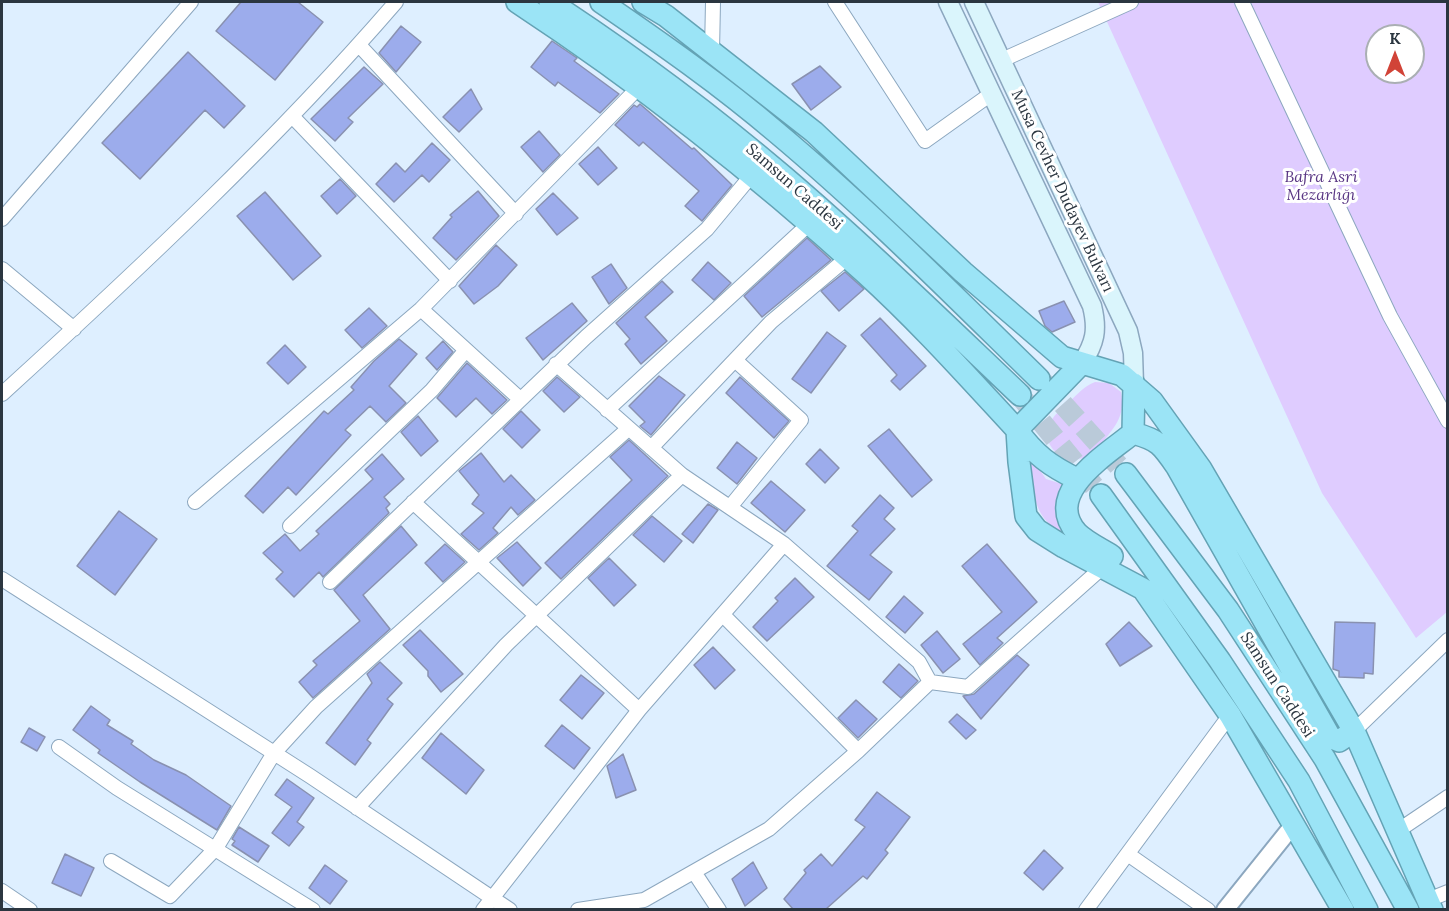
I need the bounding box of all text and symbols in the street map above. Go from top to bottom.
north arrow [1365,24,1425,84]
text: K [1389,28,1401,48]
street label: Musa Cevher Dudayev Bulvarı [1007,87,1117,295]
street label: Samsun Caddesi [742,140,846,234]
park label: Bafra Asri Mezarlığı [1284,167,1358,205]
street label: Samsun Caddesi [1236,629,1318,741]

